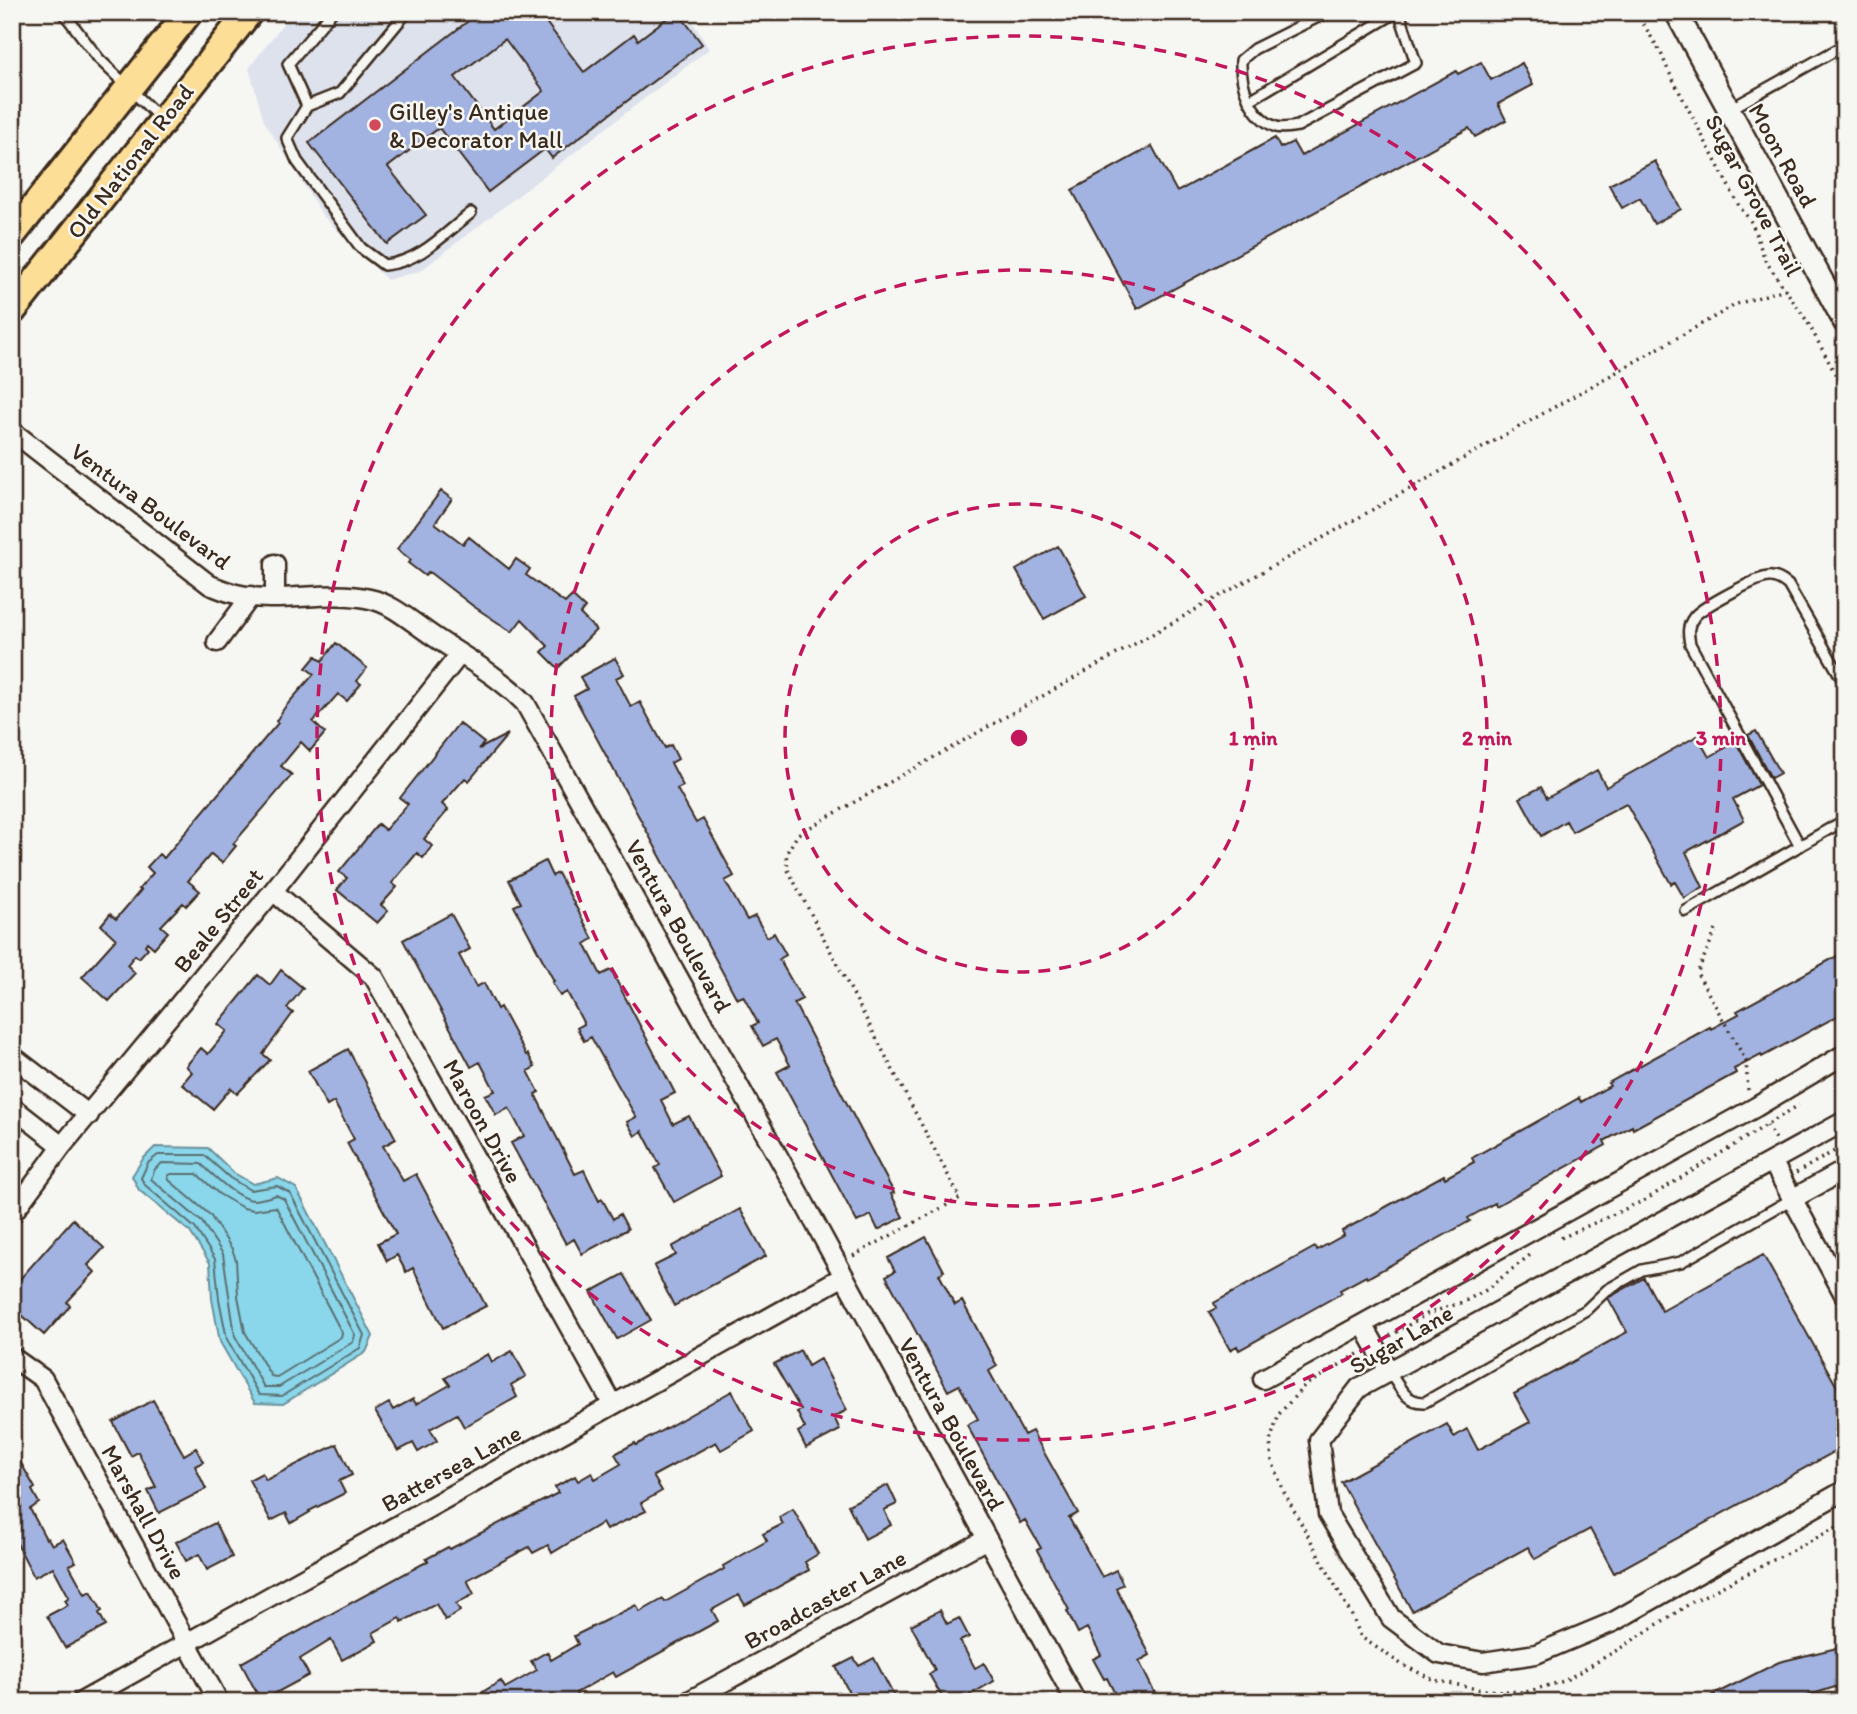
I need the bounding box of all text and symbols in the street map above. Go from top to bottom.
street label: Old National Road [60,78,200,244]
place label: Gilley's Antique & Decorator Mall [389,97,563,154]
street label: Moon Road [1743,98,1824,212]
street label: Sugar Grove Trail [1699,109,1809,281]
marker: Gilley's Antique & Decorator Mall [367,117,383,133]
street label: Ventura Boulevard [65,436,237,576]
text: 1 min [1229,725,1278,750]
text: 2 min [1462,725,1513,750]
text: 3 min [1696,725,1747,750]
centre of rings [1007,726,1031,750]
street label: Ventura Boulevard [619,834,739,1018]
street label: Beale Street [167,862,269,978]
street label: Maroon Drive [437,1054,529,1188]
street label: Sugar Lane [1344,1298,1458,1380]
street label: Ventura Boulevard [892,1332,1012,1516]
street label: Battersea Lane [376,1418,526,1518]
street label: Marshall Drive [95,1440,193,1584]
street label: Broadcaster Lane [739,1542,911,1656]

